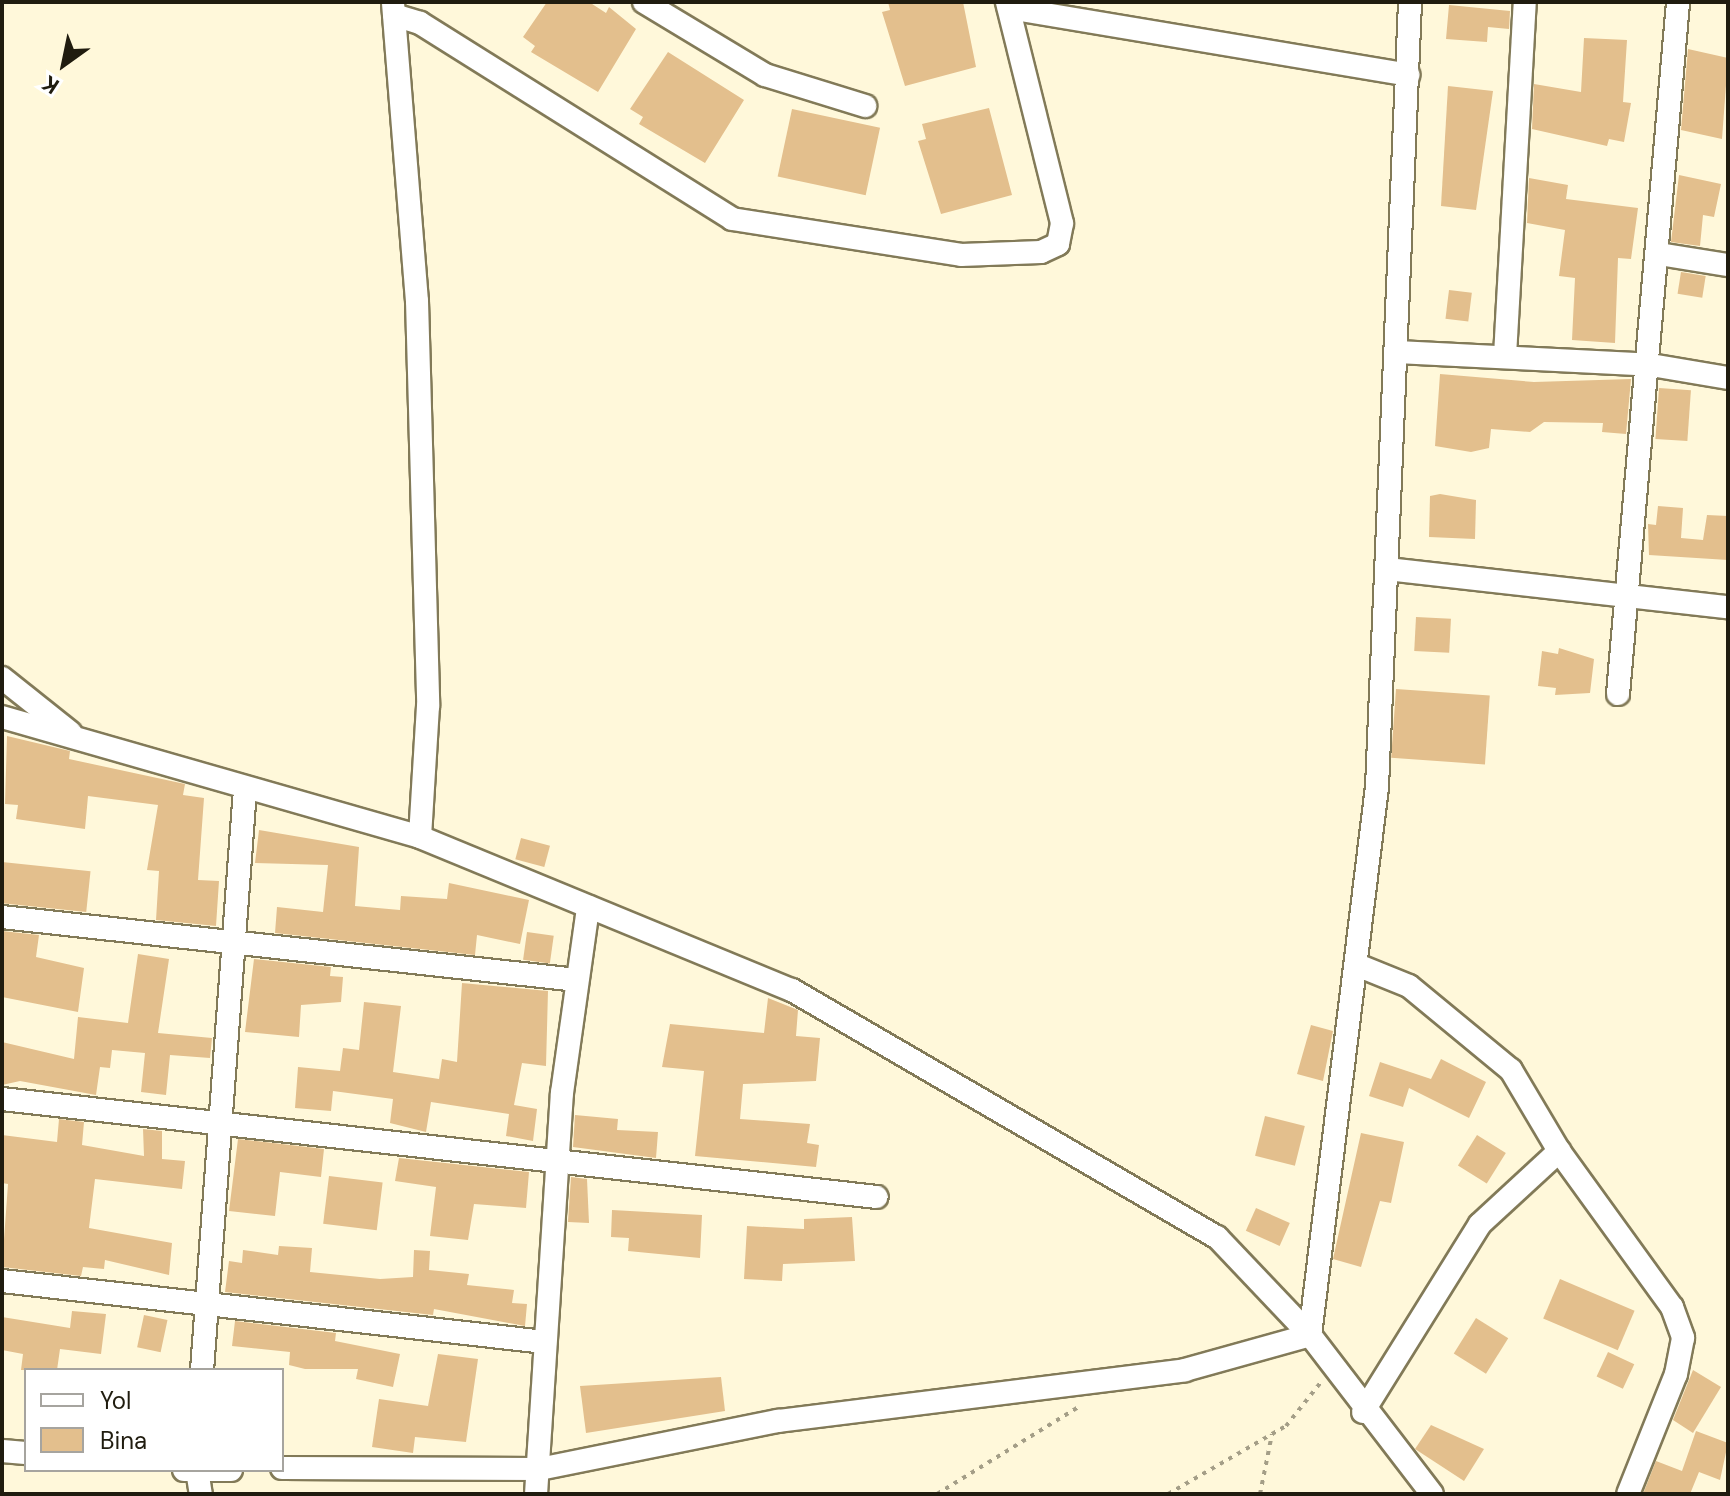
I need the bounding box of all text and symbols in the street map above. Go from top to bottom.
north arrow [24,24,104,104]
text: K [37,68,65,101]
legend [24,1368,284,1472]
text: Yol [100,1385,131,1416]
text: Bina [100,1425,147,1456]

